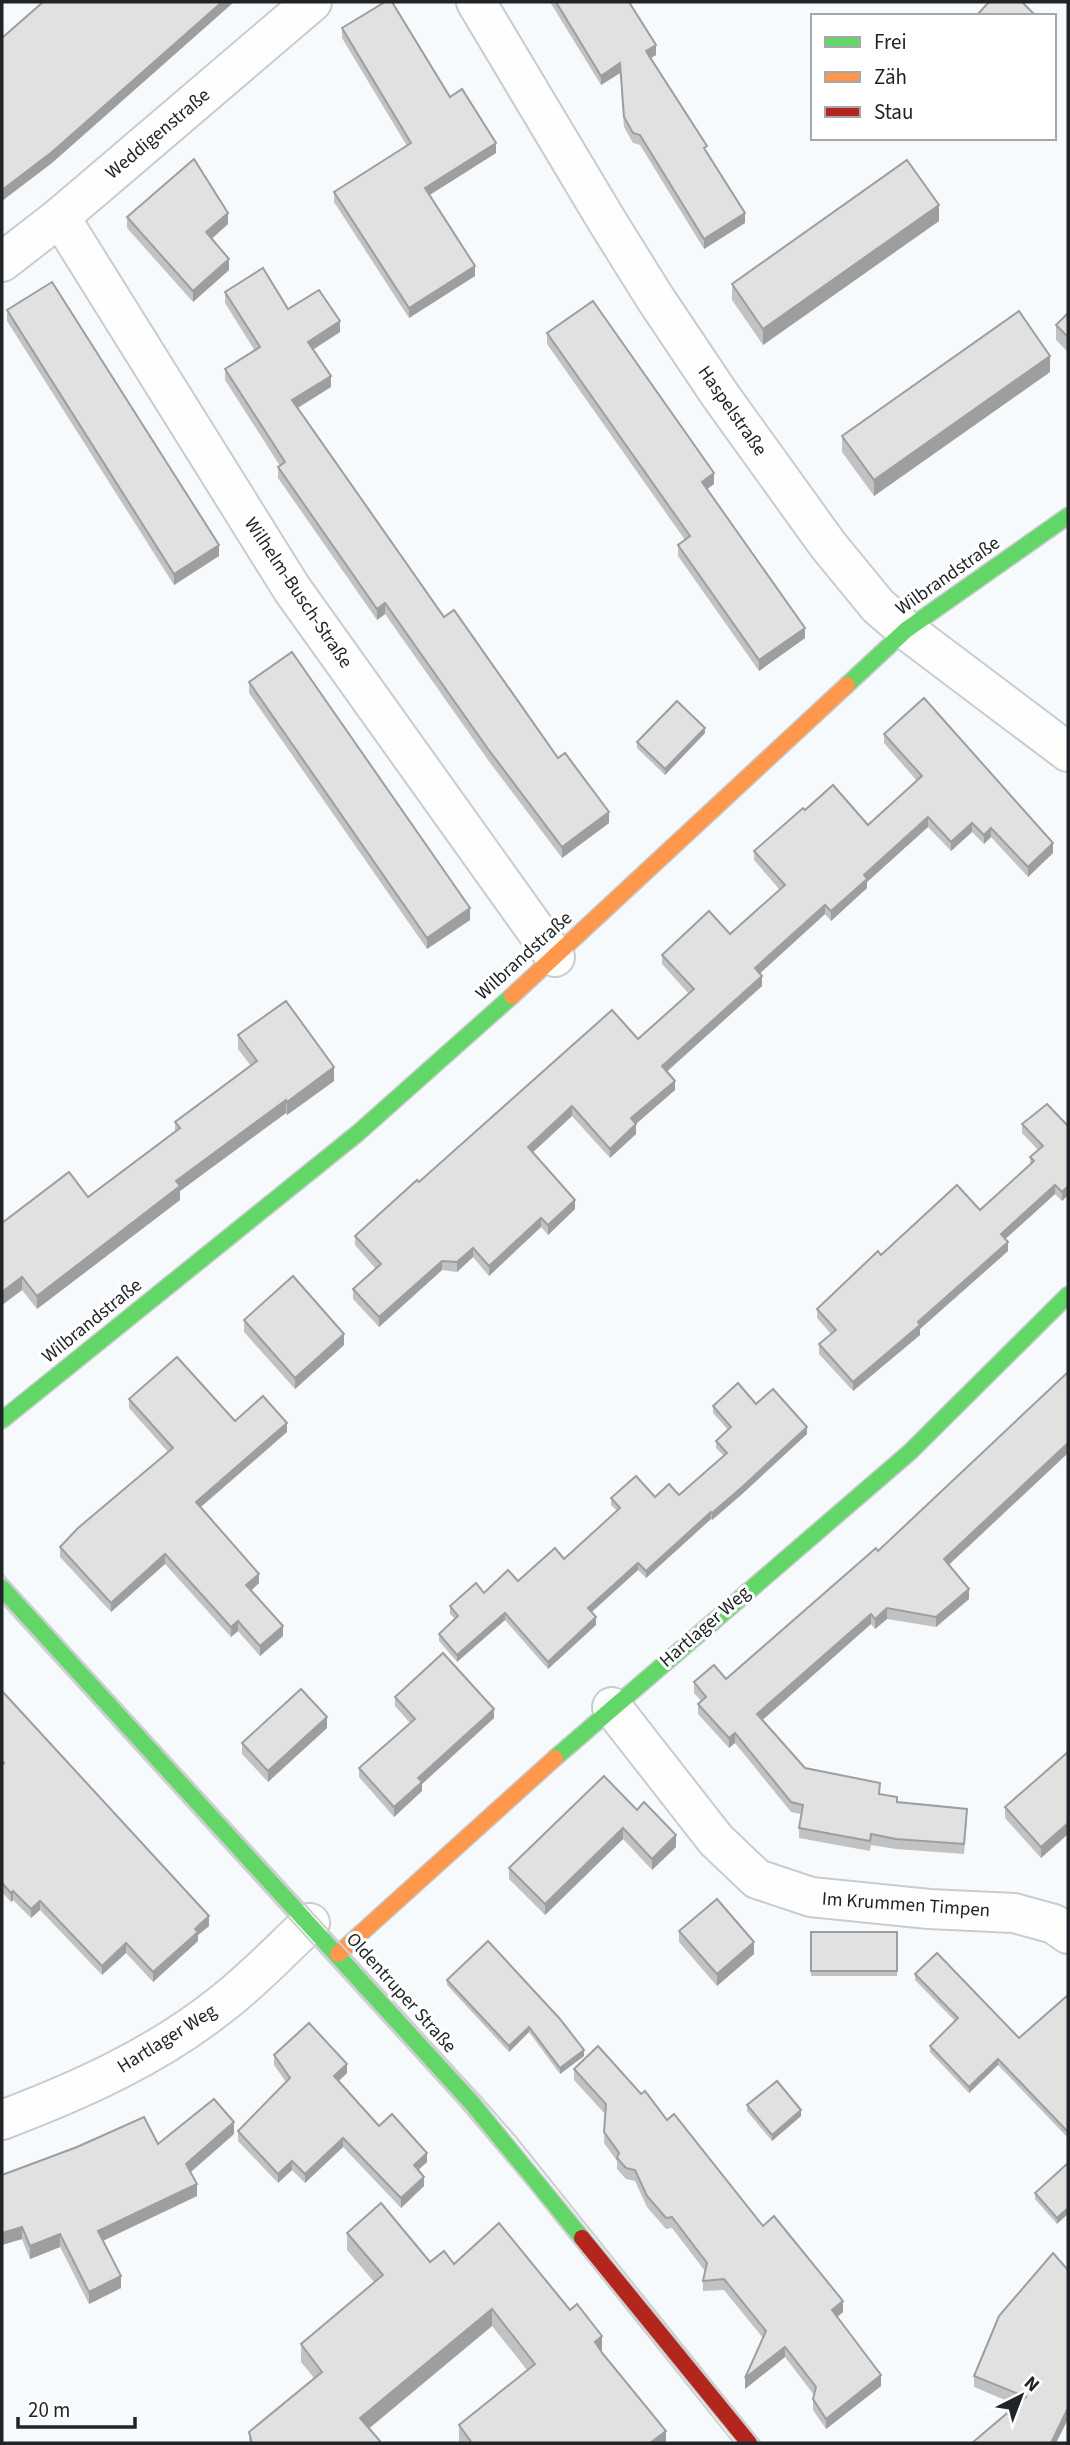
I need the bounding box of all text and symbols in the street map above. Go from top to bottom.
legend [811,14,1056,140]
text: Frei [874,27,907,57]
text: Zäh [874,62,907,92]
street label: Weddigenstraße [100,82,216,186]
text: Stau [874,97,913,127]
street label: Haspelstraße [691,360,773,462]
street label: Wilhelm-Busch-Straße [237,512,359,674]
street label: Wilbrandstraße [890,530,1006,622]
street label: Wilbrandstraße [470,905,578,1007]
street label: Wilbrandstraße [36,1272,148,1370]
street label: Hartlager Weg [654,1580,757,1674]
street label: Im Krummen Timpen [821,1886,991,1924]
street label: Oldentruper Straße [340,1927,462,2059]
street label: Hartlager Weg [112,1998,222,2080]
north arrow [986,2361,1056,2431]
text: N [1018,2370,1045,2399]
scale bar [18,2386,135,2430]
text: 20 m [28,2395,70,2425]

